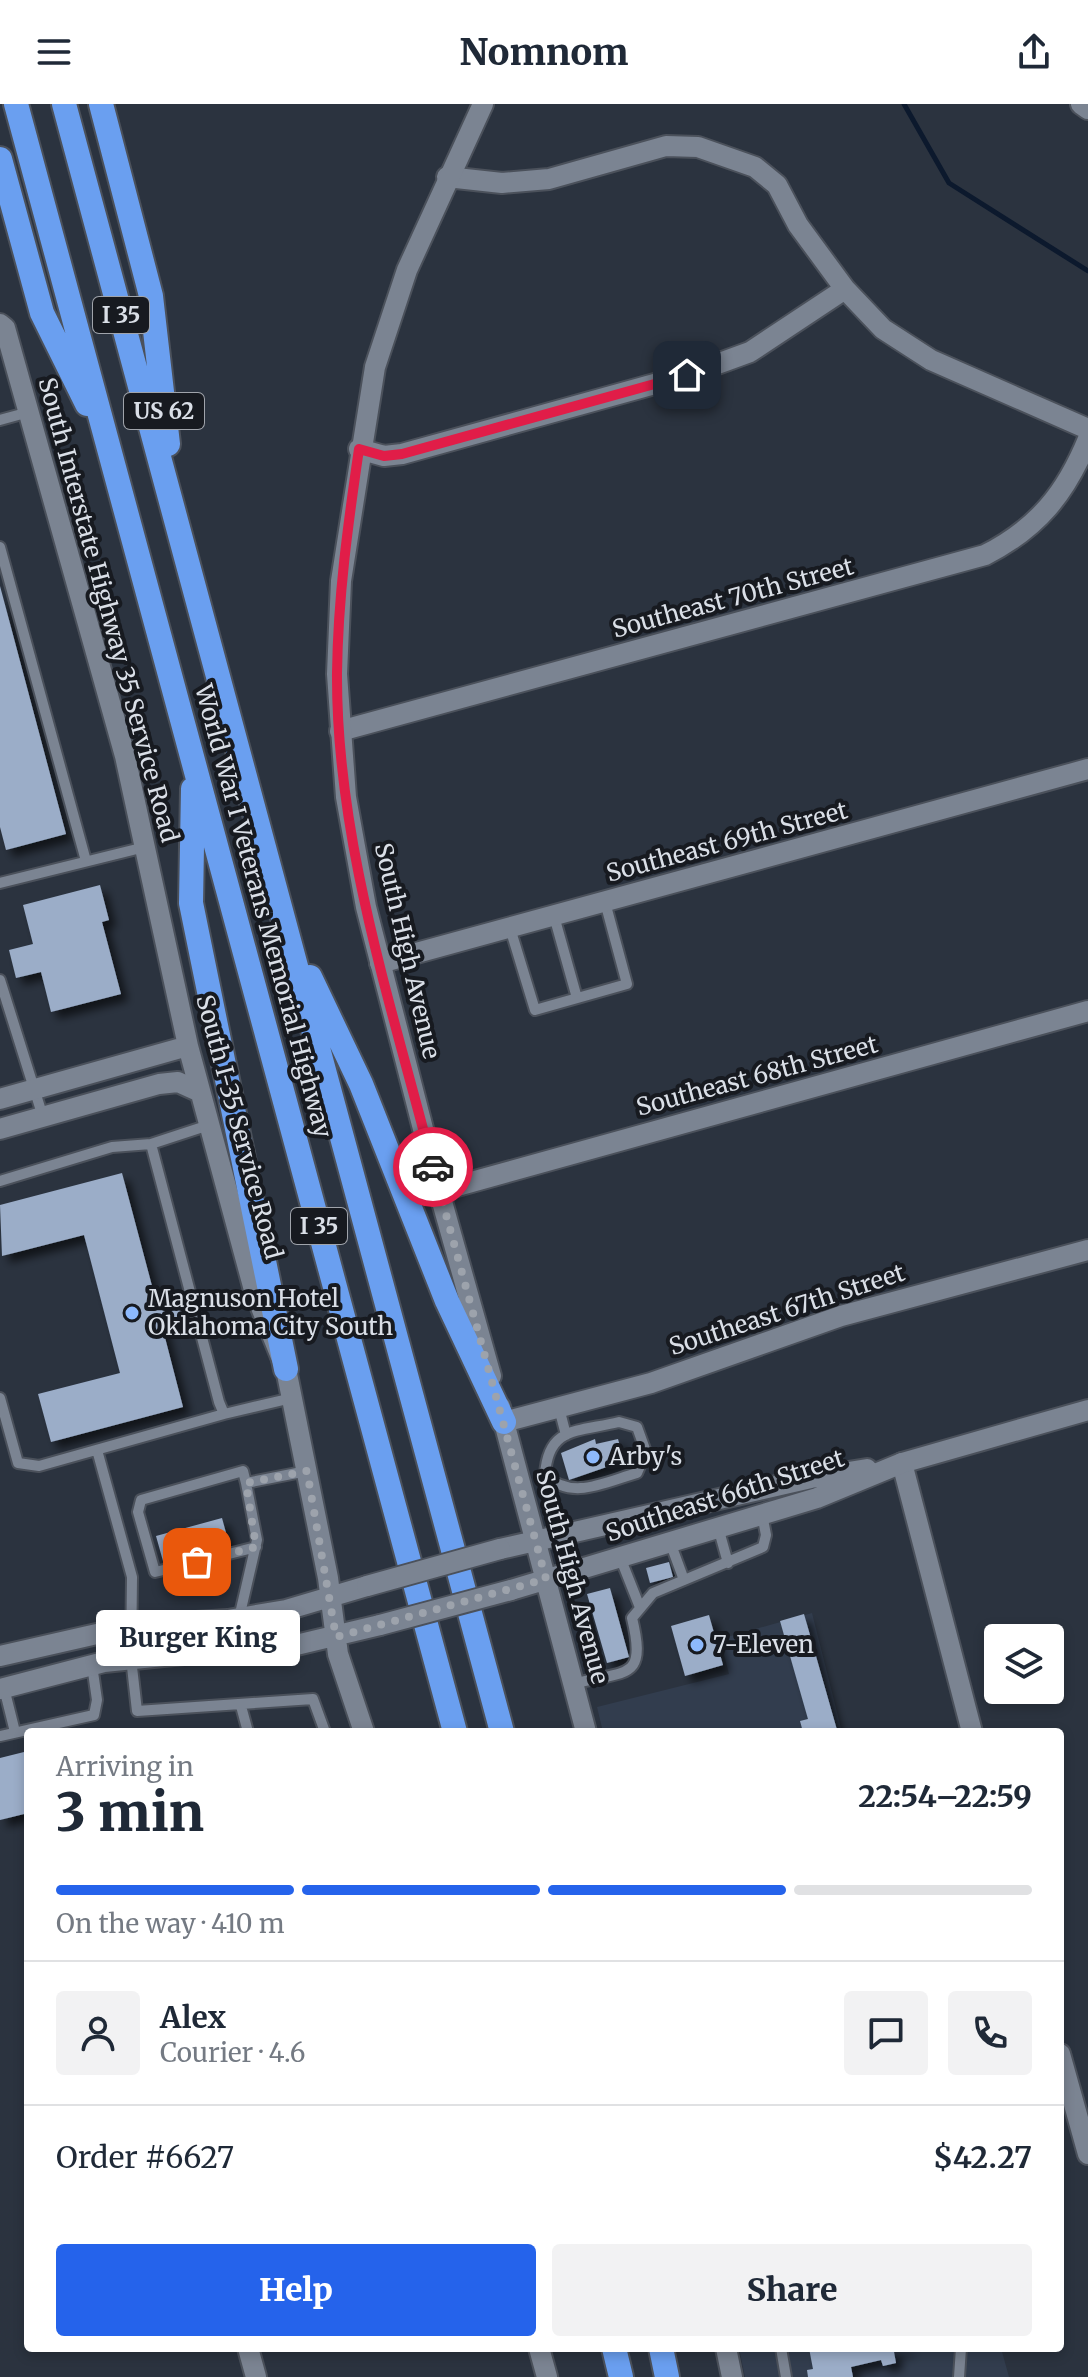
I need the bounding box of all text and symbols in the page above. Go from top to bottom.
icon: menu [32,30,76,74]
text: Nomnom [460,30,628,75]
icon: share [1012,30,1056,74]
road number: I 35 [93,297,149,333]
pin [653,341,721,409]
icon: home [665,353,709,397]
street label: South Interstate Highway 35 Service Road [31,374,186,846]
road number: US 62 [124,393,204,429]
street label: Southeast 70th Street [609,550,858,645]
street label: World War I Veterans Memorial Highway [188,680,339,1141]
street label: Southeast 69th Street [603,794,852,889]
street label: South High Avenue [368,840,447,1062]
street label: South I-35 Service Road [189,991,290,1262]
street label: Southeast 68th Street [633,1028,882,1123]
courier [393,1127,473,1207]
icon: car [411,1145,455,1189]
road number: I 35 [291,1208,347,1244]
street label: Southeast 67th Street [665,1257,909,1362]
place label: Magnuson Hotel Oklahoma City South [148,1283,393,1342]
marker: Magnuson Hotel Oklahoma City South [123,1304,141,1322]
place label: Arby's [608,1441,682,1472]
street label: Southeast 66th Street [602,1442,849,1549]
marker: Arby's [584,1448,602,1466]
street label: South High Avenue [529,1466,616,1687]
pin [163,1528,231,1596]
icon: bag [175,1540,219,1584]
callout: Burger King [95,1610,299,1666]
text: Burger King [119,1621,277,1654]
map controls [984,1624,1064,1704]
button: layers [984,1624,1064,1704]
place label: 7-Eleven [713,1629,814,1660]
marker: 7-Eleven [688,1636,706,1654]
text: Arriving in [56,1750,194,1783]
text: 22:54–22:59 [858,1777,1032,1815]
text: 3 min [56,1780,204,1845]
text: On the way · 410 m [56,1907,285,1940]
button: person [56,1991,140,2075]
button: chat [844,1991,928,2075]
button: phone [948,1991,1032,2075]
text: Alex [160,1998,226,2036]
text: Courier · 4.6 [160,2036,306,2069]
text: Order #6627 [56,2138,234,2176]
text: $42.27 [933,2138,1032,2176]
button: Help [56,2244,536,2336]
button: Share [552,2244,1032,2336]

